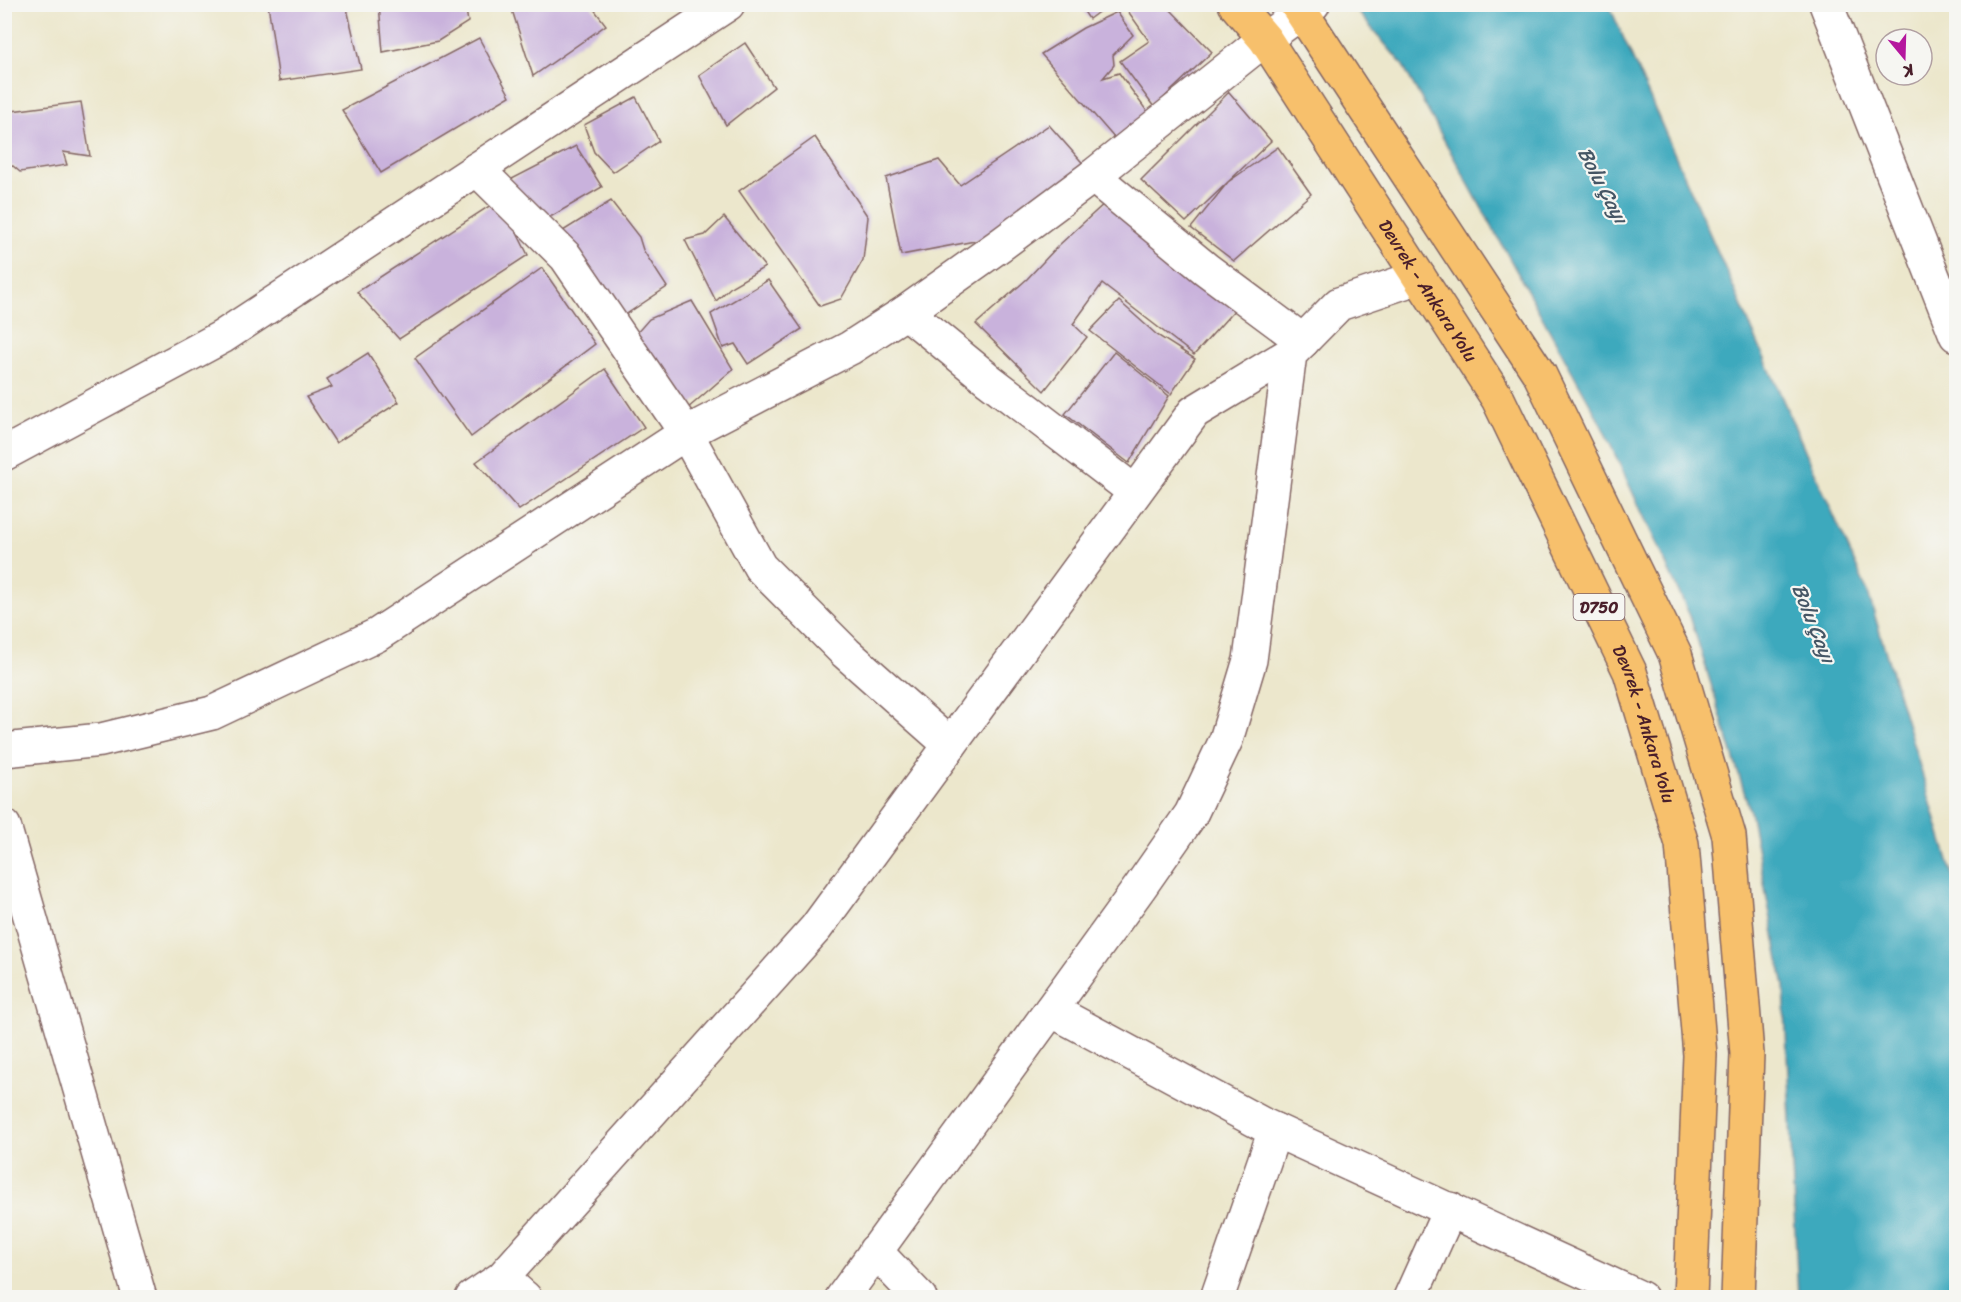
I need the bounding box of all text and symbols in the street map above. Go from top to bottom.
north arrow [1874,27,1934,87]
text: K [1898,55,1919,86]
water label: Bolu Çayı [1568,140,1638,231]
street label: Devrek - Ankara Yolu [1370,213,1486,369]
water label: Bolu Çayı [1782,578,1846,670]
road number: D750 [1574,594,1624,620]
street label: Devrek - Ankara Yolu [1603,639,1685,808]

